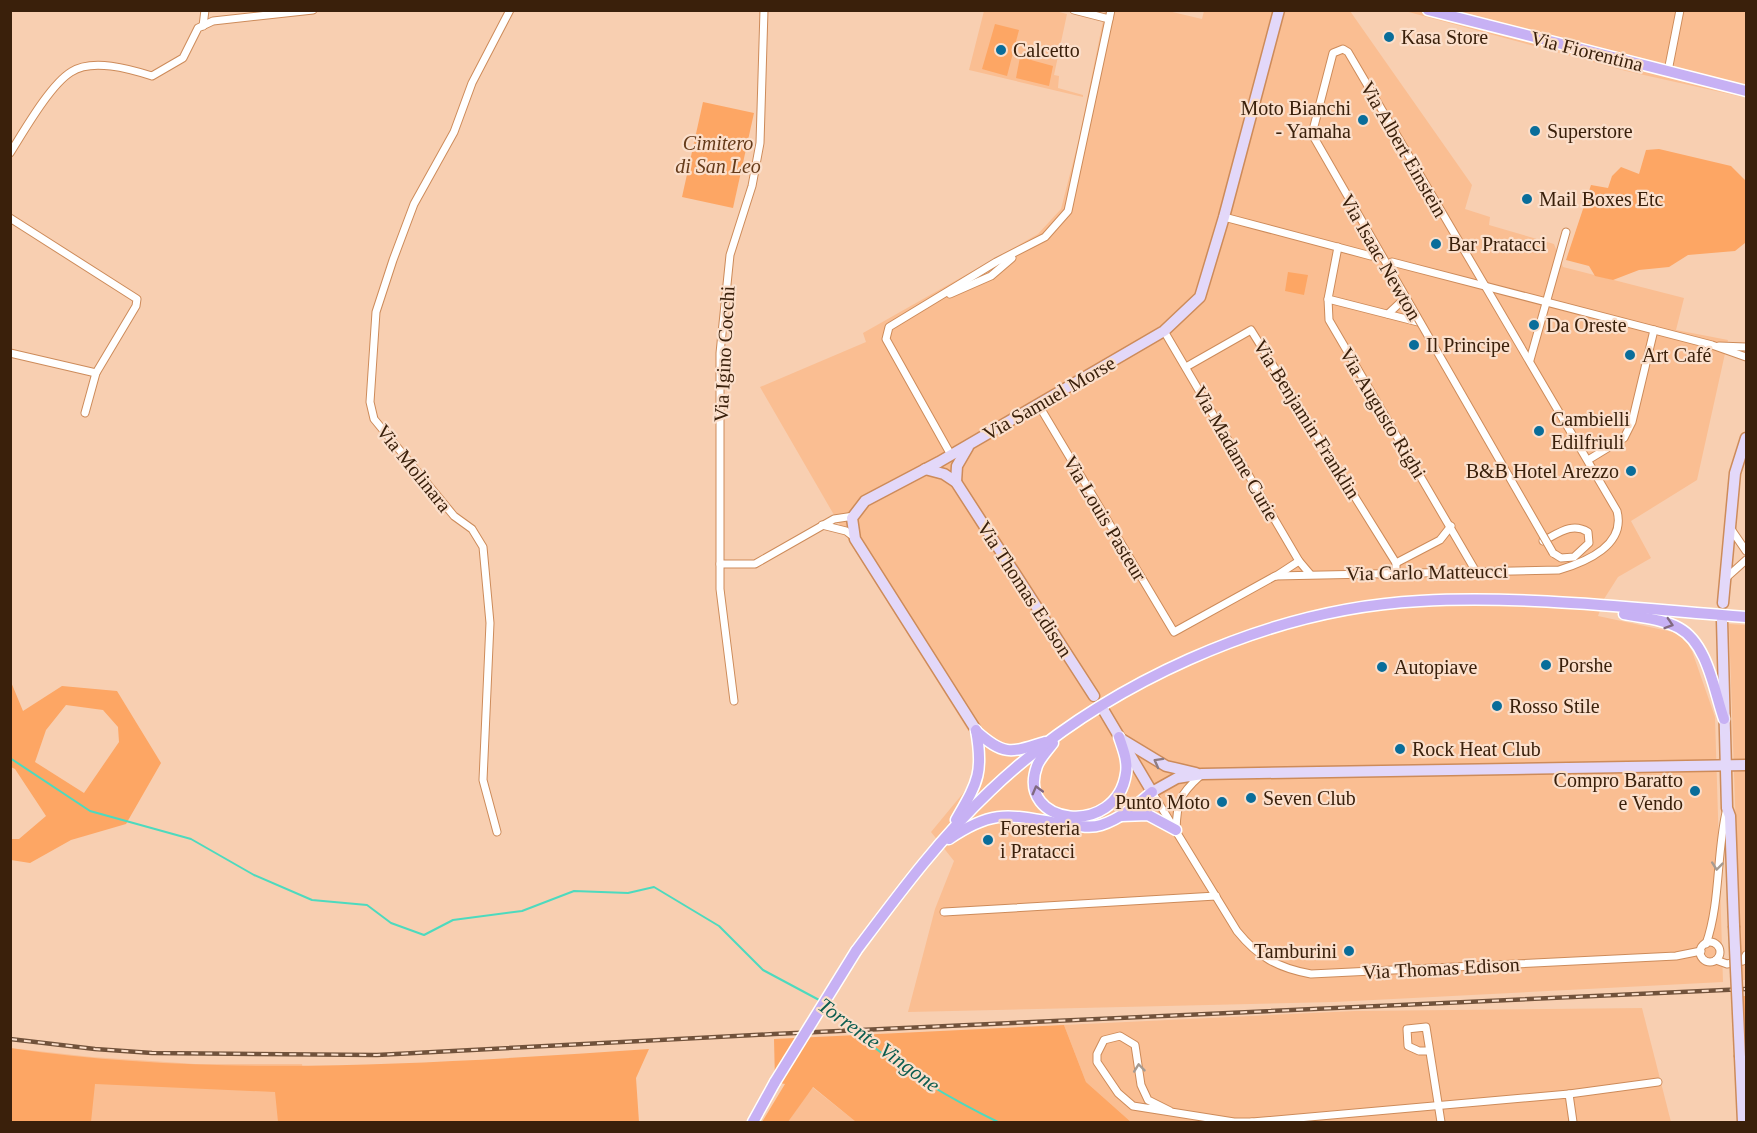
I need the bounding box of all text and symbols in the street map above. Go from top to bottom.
place label: Kasa Store [1401,26,1488,48]
street label: Via Fiorentina [1529,26,1646,76]
marker: Kasa Store [1382,30,1396,44]
place label: Calcetto [1013,39,1080,61]
marker: Calcetto [994,43,1008,57]
street label: Via Albert Einstein [1356,77,1452,221]
place label: Moto Bianchi - Yamaha [1240,97,1351,142]
marker: Moto Bianchi - Yamaha [1356,113,1370,127]
place label: Superstore [1547,120,1633,143]
marker: Superstore [1528,124,1542,138]
park label: Cimitero di San Leo [675,132,761,177]
place label: Mail Boxes Etc [1539,188,1664,210]
street label: Via Isaac Newton [1336,190,1426,324]
marker: Mail Boxes Etc [1520,192,1534,206]
place label: Bar Pratacci [1448,233,1547,255]
marker: Bar Pratacci [1429,237,1443,251]
street label: Via Igino Cocchi [709,285,740,423]
place label: Da Oreste [1546,314,1627,336]
marker: Da Oreste [1527,318,1541,332]
place label: Il Principe [1426,334,1510,357]
street label: Via Benjamin Franklin [1248,335,1365,503]
marker: Il Principe [1407,338,1421,352]
street label: Via Augusto Righi [1334,344,1431,483]
place label: Art Café [1642,344,1712,366]
marker: Art Café [1623,348,1637,362]
street label: Via Samuel Morse [979,351,1119,445]
street label: Via Madame Curie [1188,382,1284,524]
place label: Cambielli Edilfriuli [1551,408,1630,453]
street label: Via Molinara [372,420,456,516]
marker: Cambielli Edilfriuli [1532,424,1546,438]
street label: Via Louis Pasteur [1059,451,1151,585]
place label: B&B Hotel Arezzo [1466,460,1619,482]
marker: B&B Hotel Arezzo [1624,464,1638,478]
street label: Via Thomas Edison [973,517,1077,661]
street label: Via Carlo Matteucci [1346,560,1509,584]
one-way arrow [1663,617,1674,630]
place label: Porshe [1558,654,1613,676]
place label: Autopiave [1394,656,1477,679]
marker: Porshe [1539,658,1553,672]
marker: Autopiave [1375,660,1389,674]
place label: Rosso Stile [1509,695,1600,717]
marker: Rosso Stile [1490,699,1504,713]
place label: Rock Heat Club [1412,738,1541,760]
marker: Rock Heat Club [1393,742,1407,756]
one-way arrow [1154,757,1164,769]
place label: Compro Baratto e Vendo [1554,769,1683,814]
marker: Compro Baratto e Vendo [1688,784,1702,798]
one-way arrow [1032,785,1045,795]
place label: Seven Club [1263,787,1356,809]
place label: Punto Moto [1115,791,1210,813]
marker: Seven Club [1244,791,1258,805]
marker: Punto Moto [1215,795,1229,809]
place label: Foresteria i Pratacci [1000,817,1080,862]
marker: Foresteria i Pratacci [981,833,995,847]
one-way arrow [1711,861,1724,870]
place label: Tamburini [1254,940,1337,962]
marker: Tamburini [1342,944,1356,958]
street label: Via Thomas Edison [1362,953,1520,983]
water label: Torrente Vingone [814,993,944,1097]
one-way arrow [1134,1064,1146,1073]

